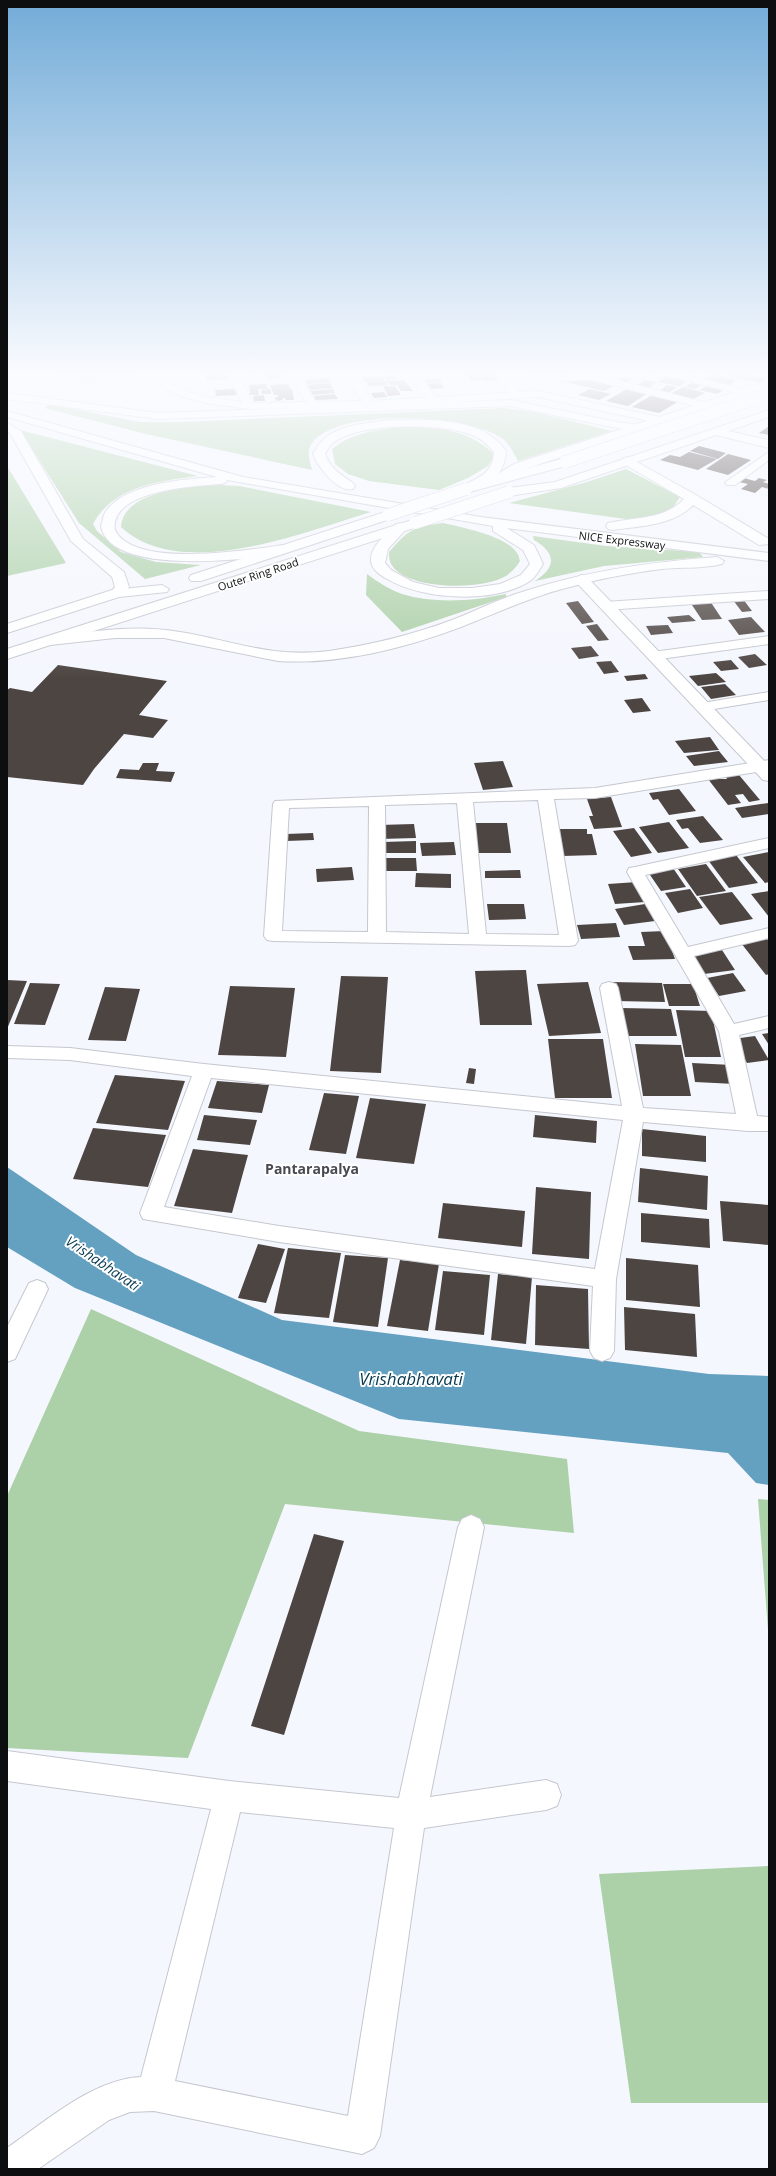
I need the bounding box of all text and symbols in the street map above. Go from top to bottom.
street label: NICE Expressway [578,527,667,553]
street label: Outer Ring Road [216,554,300,594]
district label: Pantarapalya [265,1159,359,1178]
water label: Vrishabhavati [62,1231,144,1295]
water label: Vrishabhavati [359,1367,464,1390]

